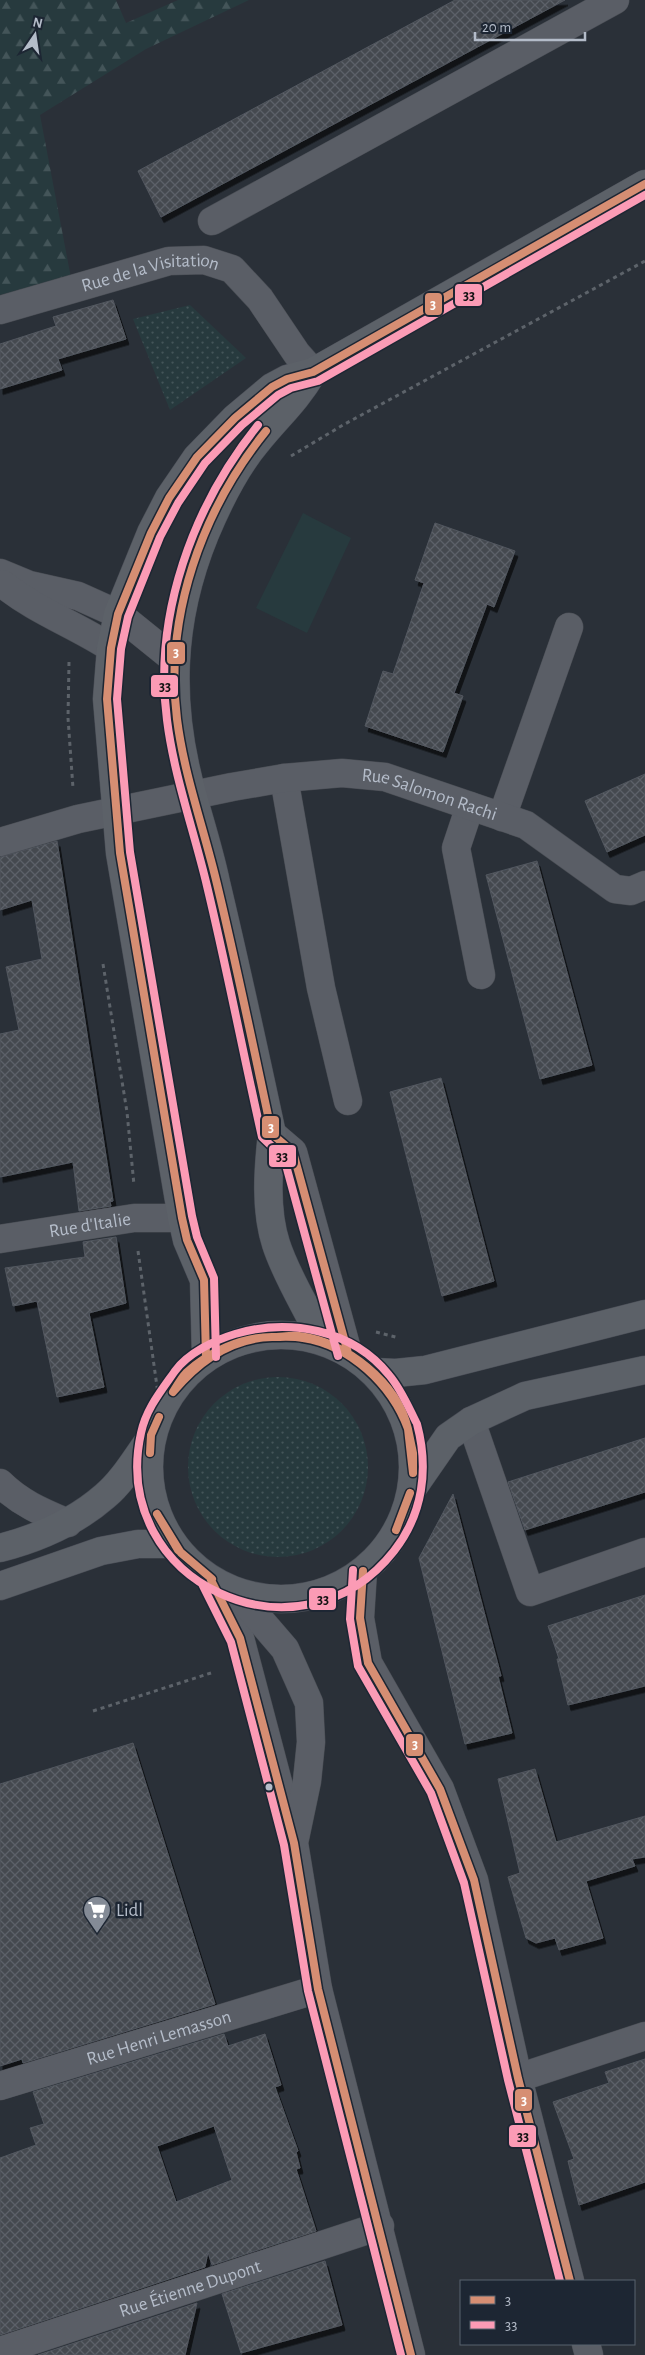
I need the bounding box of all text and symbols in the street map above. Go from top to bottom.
north arrow [10,10,60,60]
scale bar [475,10,585,42]
text: N [31,15,44,31]
text: 20 m [482,20,511,35]
street label: Rue de la Visitation [79,250,222,295]
line badge: 33 [454,283,483,307]
text: 33 [463,289,475,303]
line badge: 3 [424,292,443,316]
text: 3 [430,298,436,312]
line badge: 3 [166,641,186,665]
text: 3 [173,646,179,660]
line badge: 33 [150,674,179,698]
text: 33 [159,680,171,694]
street label: Rue Salomon Rachi [361,765,500,824]
line badge: 3 [261,1115,280,1139]
text: 3 [268,1121,274,1135]
line badge: 33 [268,1144,297,1168]
text: 33 [276,1150,288,1164]
street label: Rue d'Italie [48,1209,132,1241]
line badge: 33 [308,1587,337,1611]
text: 33 [317,1593,329,1607]
line badge: 3 [405,1733,424,1757]
text: 3 [412,1738,418,1752]
unlabelled marker [264,1782,274,1792]
supermarket icon: Lidl [82,1895,112,1934]
place label: Lidl [116,1901,143,1920]
street label: Rue Henri Lemasson [84,2007,233,2069]
line badge: 3 [514,2088,533,2112]
text: 3 [521,2094,527,2108]
line badge: 33 [508,2124,537,2148]
text: 33 [517,2130,529,2144]
street label: Rue Étienne Dupont [117,2256,263,2321]
legend [460,2280,635,2345]
text: 3 [505,2293,511,2308]
text: 33 [505,2318,517,2333]

